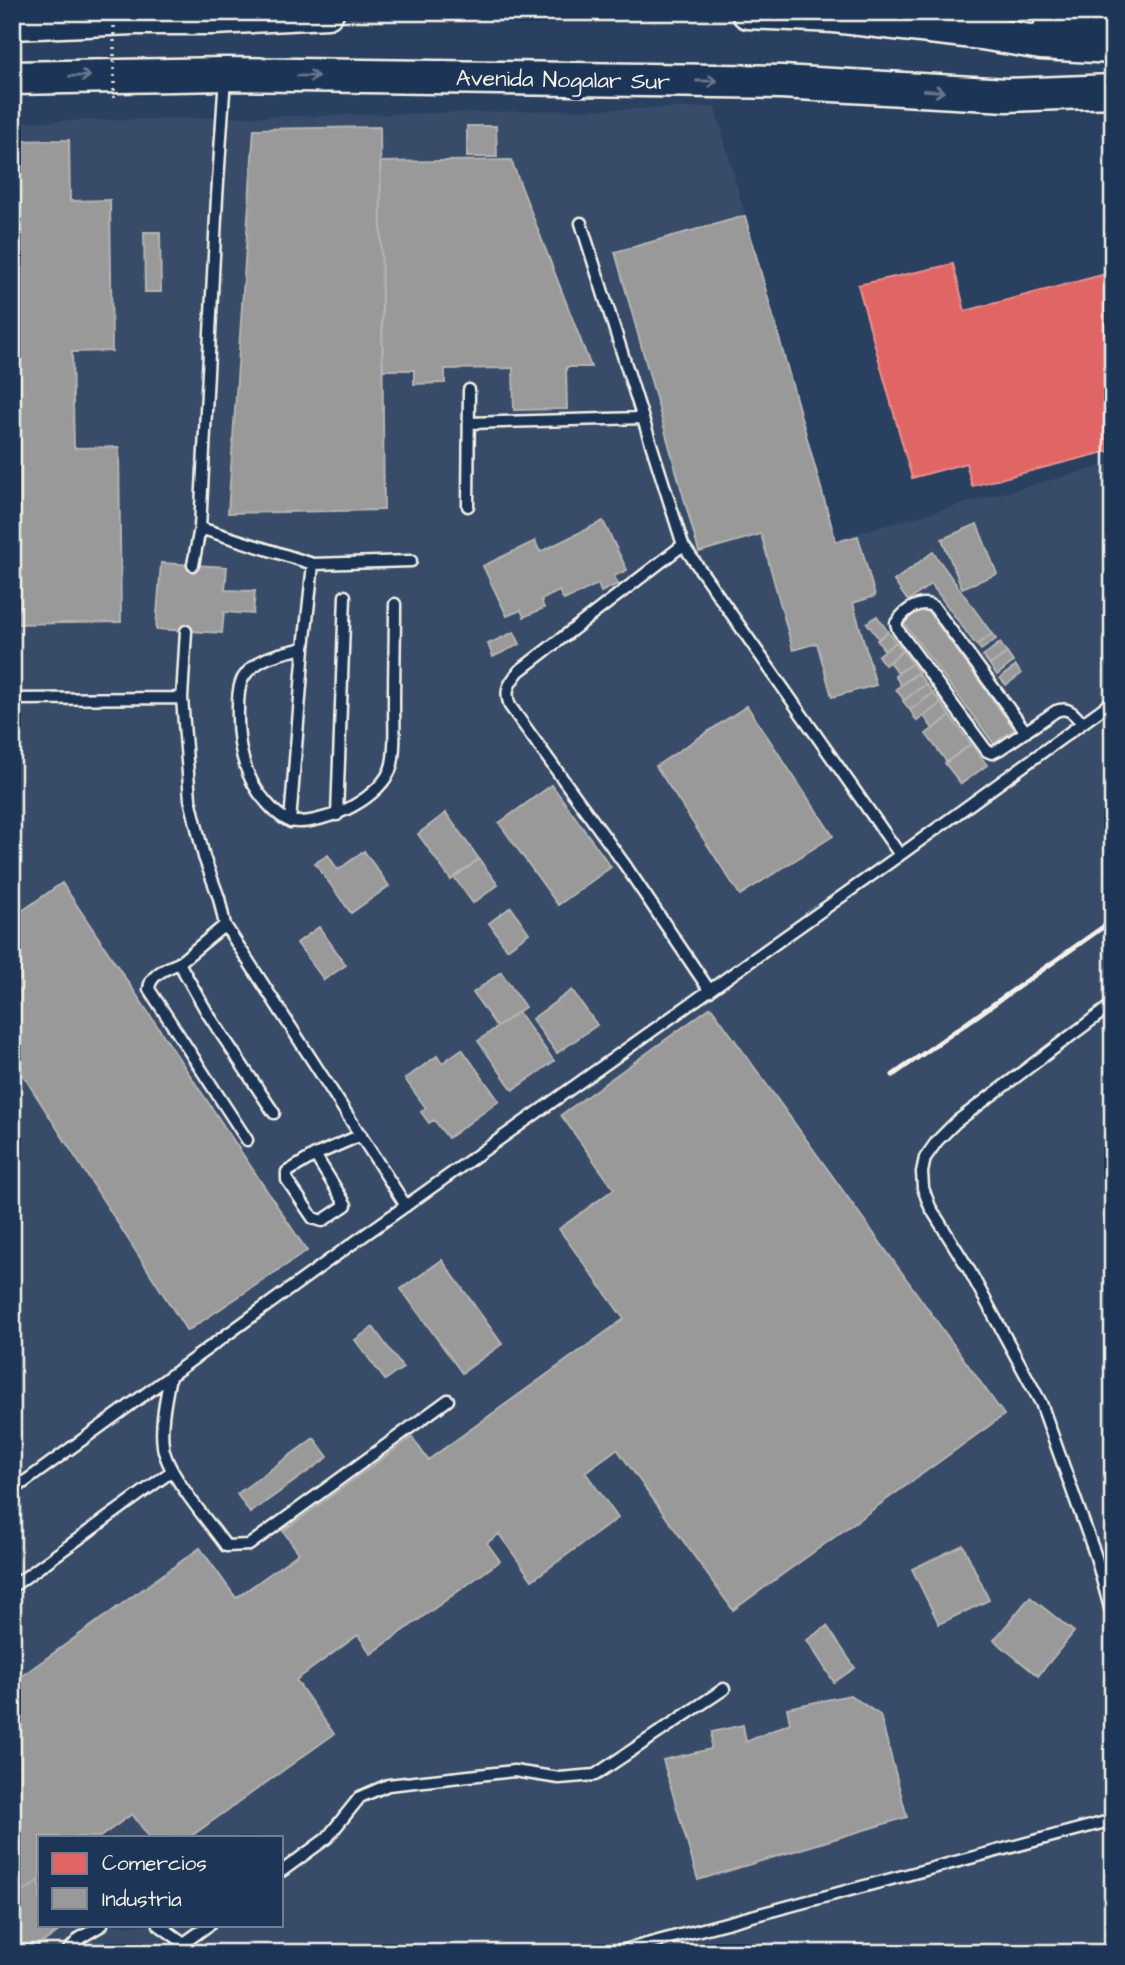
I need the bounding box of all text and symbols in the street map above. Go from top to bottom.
street label: Avenida Nogalar Sur [456,62,671,99]
one-way arrow [296,69,319,82]
one-way arrow [69,70,92,83]
one-way arrow [695,74,718,88]
one-way arrow [922,85,945,98]
legend [38,1836,284,1926]
text: Comercios [102,1849,207,1878]
text: Industria [102,1885,182,1914]

